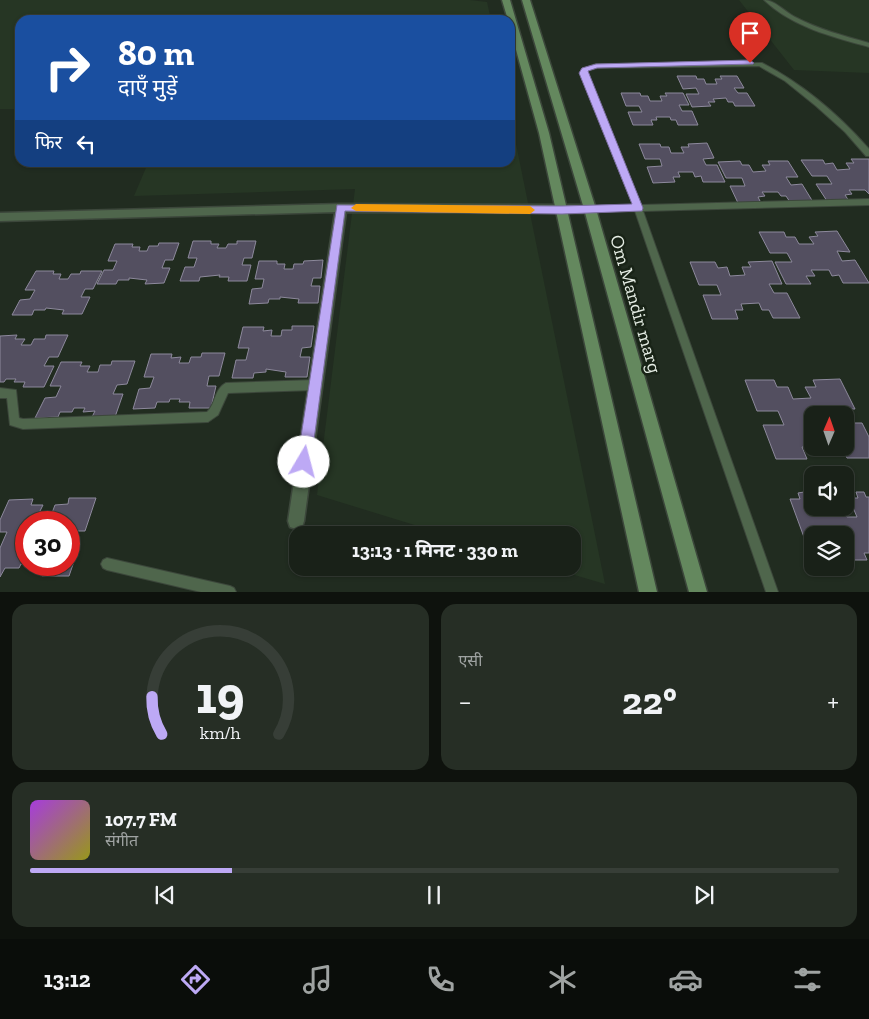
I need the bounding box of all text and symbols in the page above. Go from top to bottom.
pin [729,12,771,63]
icon: arrive [736,19,764,47]
text: 80 m [118,32,194,74]
icon: right [35,35,100,100]
text: दाएँ मुड़ें [118,74,177,101]
icon: left [72,130,100,158]
text: फिर [35,131,62,154]
street label: Om Mandir marg [605,232,667,376]
north arrow [804,406,854,456]
map controls [804,406,854,576]
position arrow [277,435,329,487]
button: sound [804,466,854,516]
speed limit sign: 30 [15,511,80,576]
button: layers [804,526,854,576]
text: 13:13 · 1 मिनट · 330 m [352,539,518,562]
text: एसी [459,651,482,670]
text: 19 [196,664,245,726]
text: 22° [622,678,677,724]
text: − [459,685,472,718]
text: + [827,685,839,718]
text: km/h [200,722,241,744]
text: 107.7 FM [105,808,177,831]
text: संगीत [105,831,138,850]
icon: previous [151,881,179,909]
icon: pause [420,881,448,909]
icon: next [690,881,718,909]
icon: directions [178,962,213,997]
icon: music [300,962,335,997]
icon: phone [423,962,458,997]
icon: climate [545,962,580,997]
icon: car [668,962,703,997]
icon: filters [790,962,825,997]
text: 13:12 [44,966,91,993]

